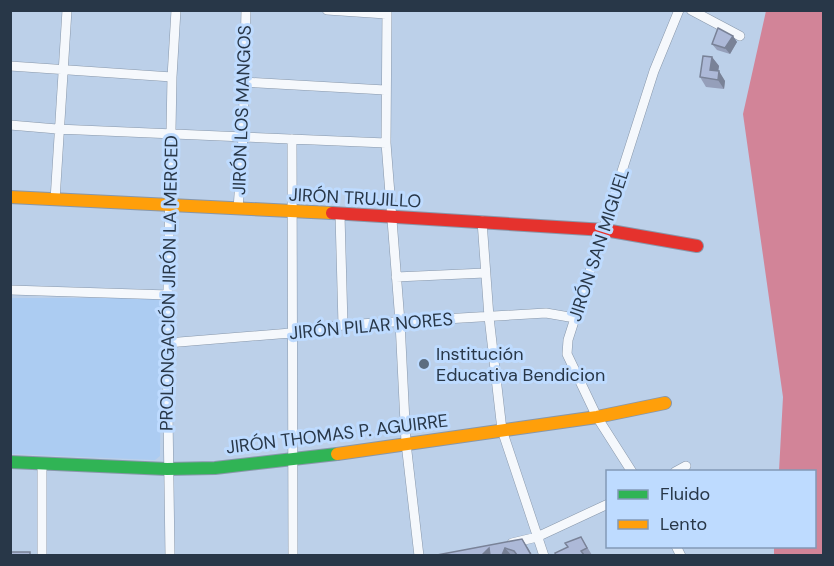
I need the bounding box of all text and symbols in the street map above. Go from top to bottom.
street label: JIRÓN LOS MANGOS [227,25,257,195]
street label: PROLONGACIÓN JIRÓN LA MERCED [154,135,184,431]
street label: JIRÓN SAN MIGUEL [563,166,635,324]
street label: JIRÓN TRUJILLO [288,183,422,213]
street label: JIRÓN PILAR NORES [288,307,454,345]
place label: Institución Educativa Bendicion [436,342,605,387]
marker: Institución Educativa Bendicion [417,357,431,371]
street label: JIRÓN THOMAS P. AGUIRRE [225,408,449,460]
legend [606,470,816,548]
text: Fluido [660,482,710,506]
text: Lento [660,512,707,536]

